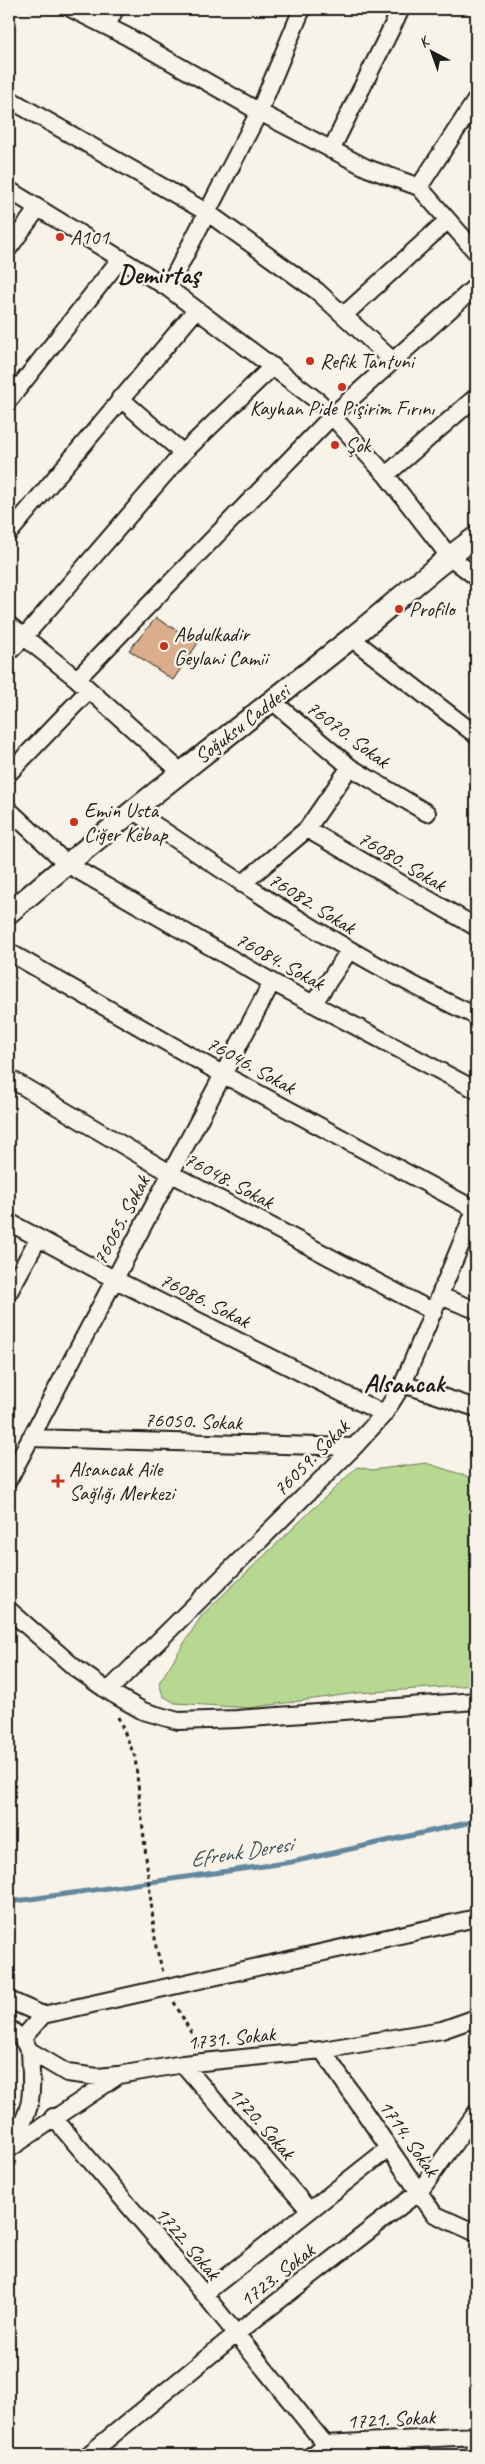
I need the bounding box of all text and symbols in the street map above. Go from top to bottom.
north arrow [408,28,458,78]
text: K [416,32,434,51]
place label: A101 [70,224,110,250]
marker: A101 [54,231,66,243]
district label: Demirtaş [118,258,203,291]
place label: Refik Tantuni [320,348,417,374]
marker: Refik Tantuni [304,355,316,367]
marker: Kayhan Pide Pişirim Fırını [336,381,348,393]
place label: Kayhan Pide Pişirim Fırını [250,395,435,421]
place label: Şok [345,432,373,458]
marker: Şok [329,439,341,451]
place label: Profilo [409,596,457,622]
marker: Profilo [393,603,405,615]
place label: Abdulkadir Geylani Camii [174,621,270,671]
marker: Abdulkadir Geylani Camii [158,640,170,652]
street label: Soğuksu Caddesi [189,677,297,769]
street label: 76070. Sokak [301,694,396,775]
place label: Emin Usta Ciğer Kebap [84,797,169,847]
marker: Emin Usta Ciğer Kebap [68,816,80,828]
street label: 76080. Sokak [353,825,452,898]
street label: 76082. Sokak [264,866,361,941]
street label: 76084. Sokak [231,926,330,997]
street label: 76046. Sokak [202,1030,301,1101]
street label: 76048. Sokak [180,1146,279,1215]
street label: 76065. Sokak [87,1170,156,1269]
street label: 76086. Sokak [156,1266,256,1334]
district label: Alsancak [364,1367,446,1400]
street label: 76050. Sokak [144,1406,244,1436]
street label: 76059. Sokak [267,1413,356,1502]
place label: Alsancak Aile Sağlığı Merkezi [69,1456,177,1506]
marker: Alsancak Aile Sağlığı Merkezi [51,1474,65,1488]
water label: Efrenk Deresi [188,1829,300,1874]
street label: 1731. Sokak [186,2020,278,2056]
street label: 1720. Sokak [223,2081,302,2166]
street label: 1714. Sokak [373,2094,446,2183]
street label: 1722. Sokak [150,2201,227,2286]
street label: 1723. Sokak [234,2237,321,2312]
street label: 1721. Sokak [346,2404,437,2434]

